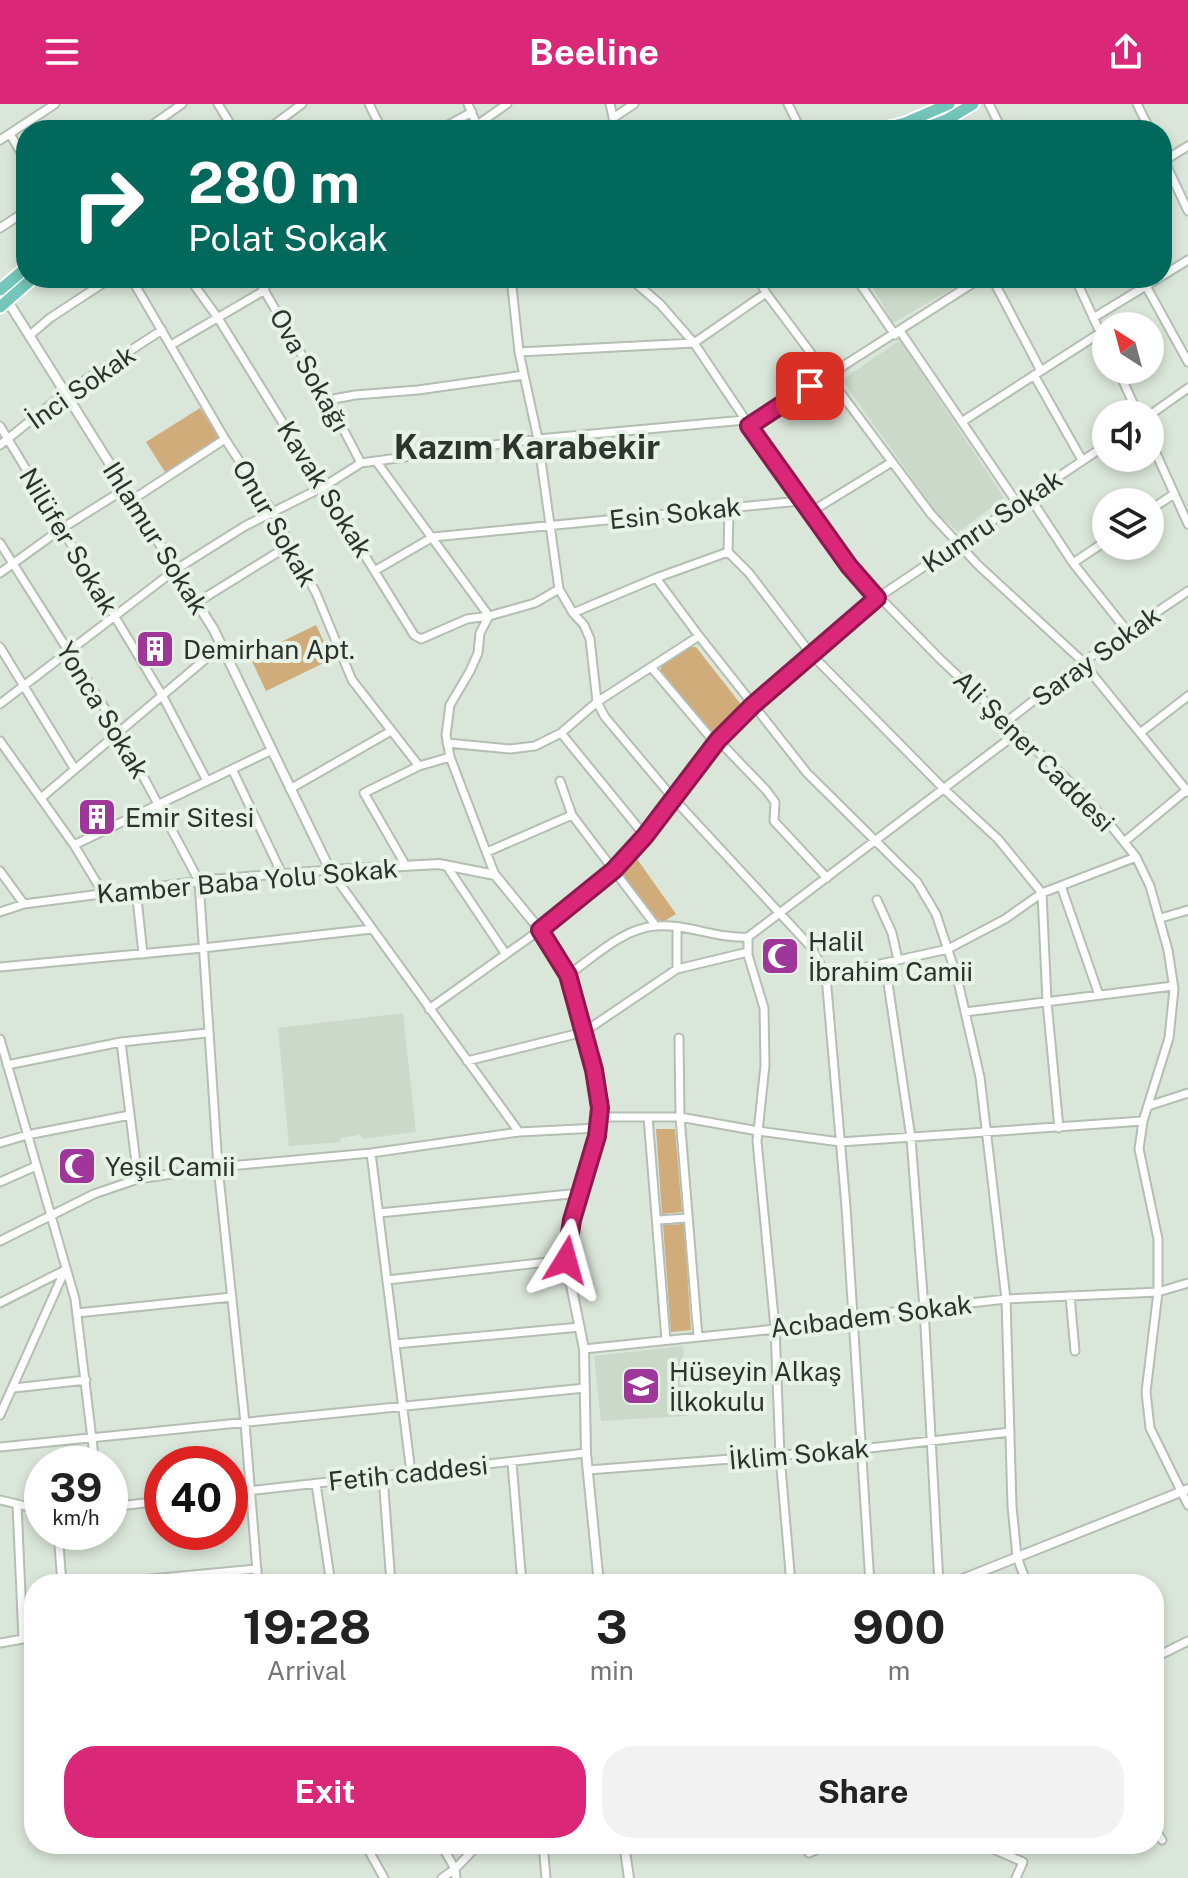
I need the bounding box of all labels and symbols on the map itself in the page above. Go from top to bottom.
street label: Ova Sokağı [264,303,356,437]
north arrow [1092,312,1164,384]
street label: İnci Sokak [21,339,141,435]
pin [776,352,844,420]
street label: Kavak Sokak [271,415,379,563]
district label: Kazım Karabekir [394,427,660,467]
street label: Onur Sokak [226,454,324,592]
street label: Ihlamur Sokak [97,456,215,620]
street label: Nilüfer Sokak [13,462,125,620]
street label: Kumru Sokak [916,463,1068,579]
street label: Esin Sokak [608,491,742,535]
street label: Saray Sokak [1026,599,1166,713]
building icon: Demirhan Apt. [134,628,176,670]
place label: Demirhan Apt. [183,634,355,665]
street label: Yonca Sokak [50,636,156,784]
street label: Ali Şener Caddesi [947,664,1121,838]
building icon: Emir Sitesi [76,796,118,838]
place label: Emir Sitesi [125,802,254,833]
street label: Kamber Baba Yolu Sokak [95,852,399,910]
place label: Halil İbrahim Camii [808,926,973,987]
mosque icon: Halil İbrahim Camii [759,935,801,977]
mosque icon: Yeşil Camii [56,1145,98,1187]
place label: Yeşil Camii [105,1151,235,1182]
position arrow [524,1218,608,1302]
street label: Acıbadem Sokak [769,1288,973,1344]
place label: Hüseyin Alkaş İlkokulu [669,1356,841,1417]
school or university icon: Hüseyin Alkaş İlkokulu [620,1365,662,1407]
street label: İklim Sokak [728,1432,870,1476]
speed limit sign: 40 [144,1446,248,1550]
street label: Fetih caddesi [327,1449,489,1497]

